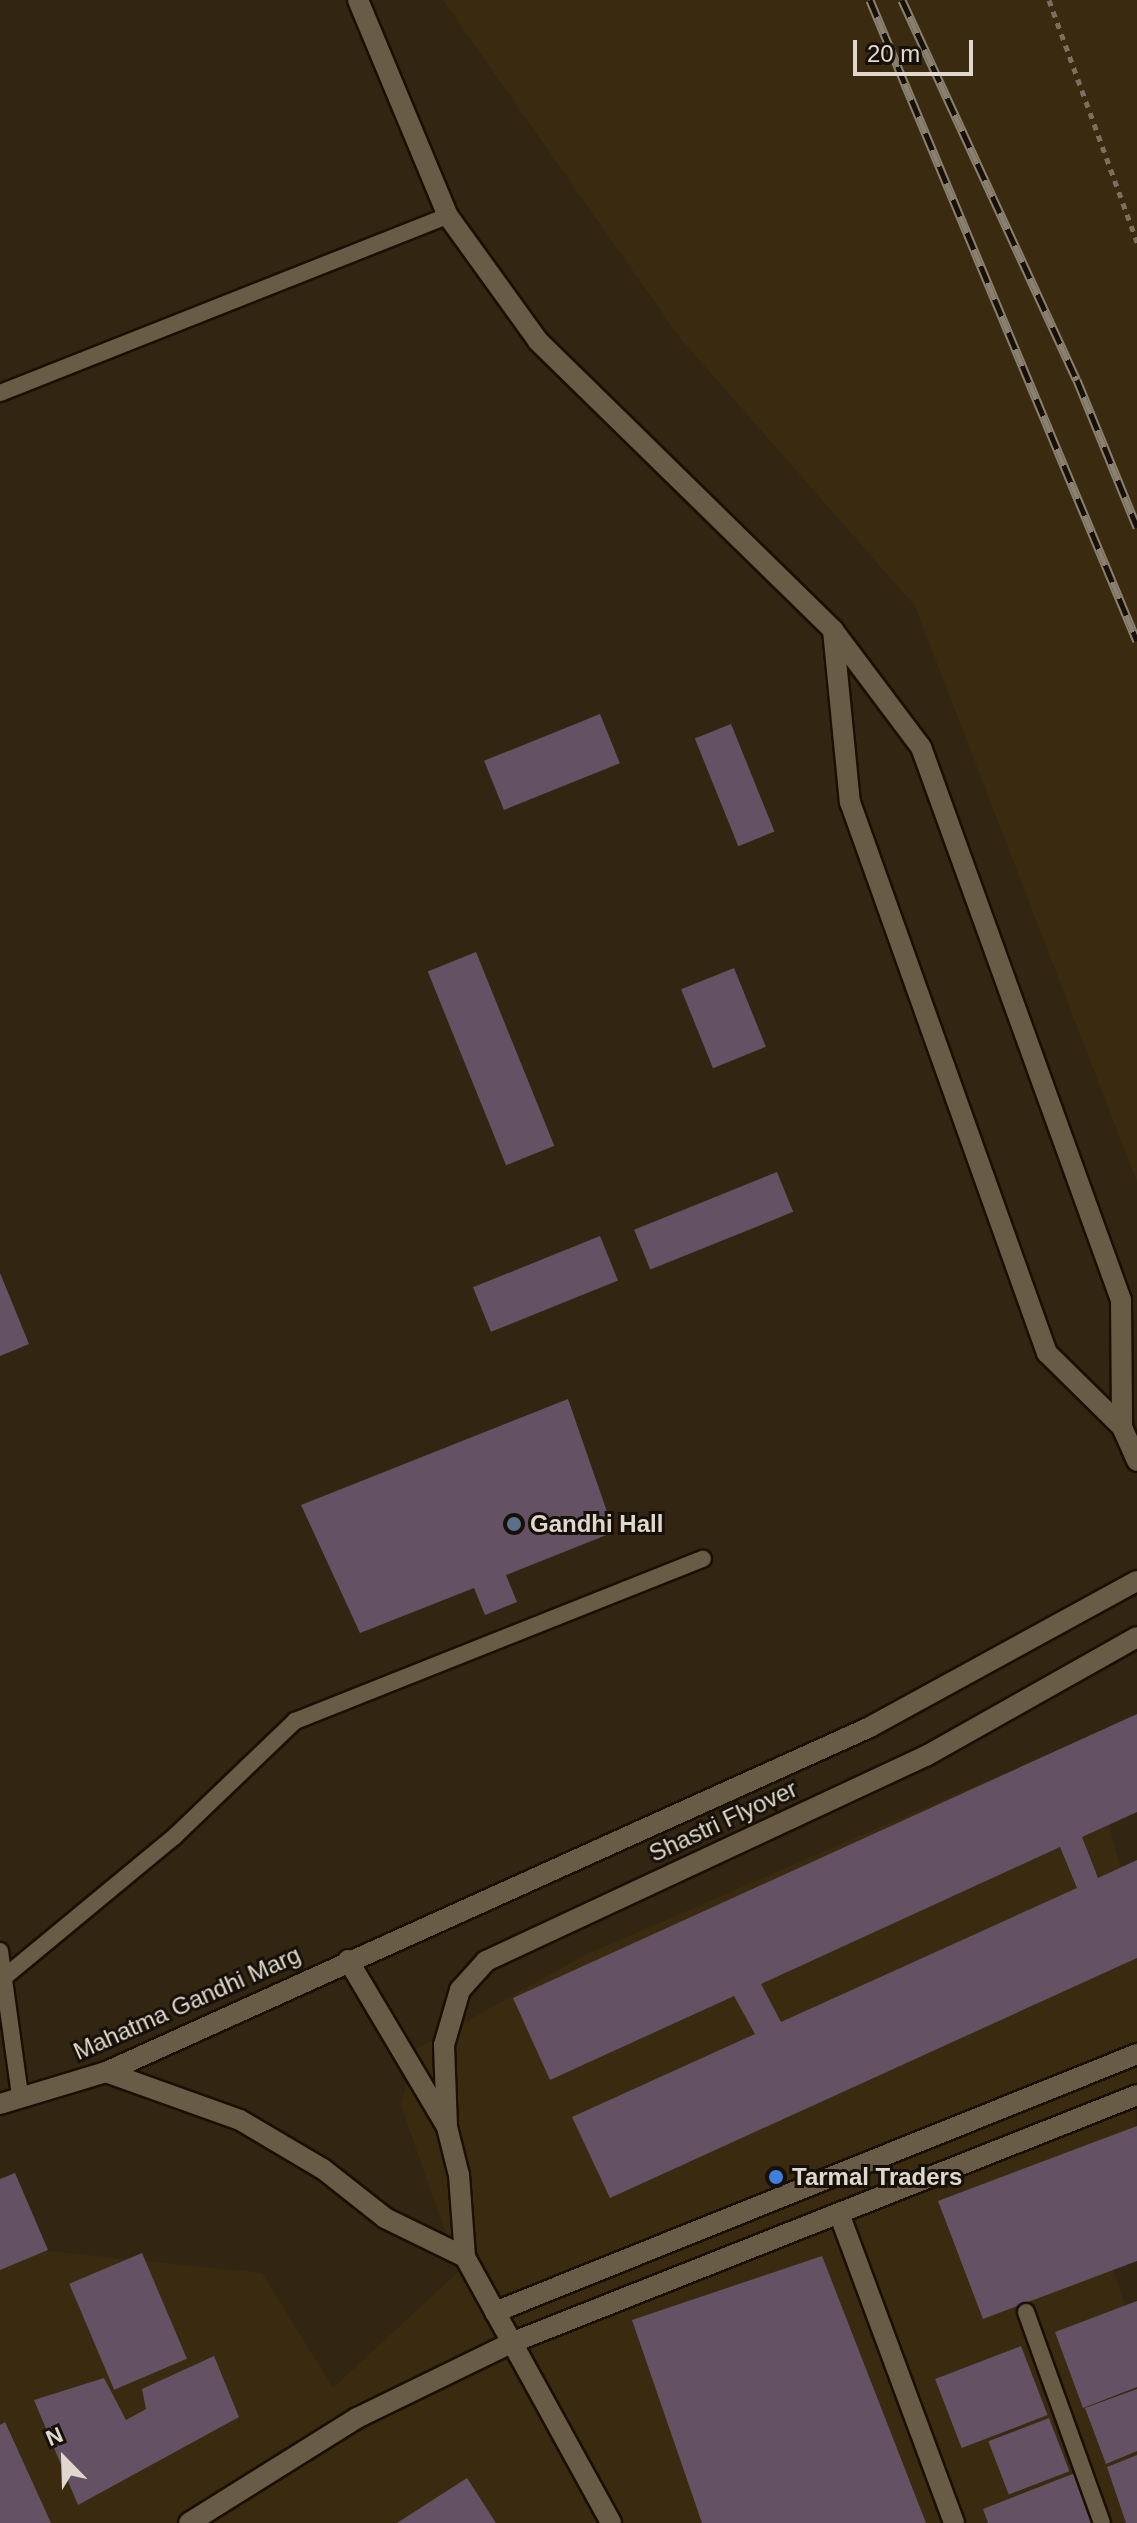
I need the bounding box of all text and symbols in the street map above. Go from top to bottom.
scale bar [857,24,977,74]
text: 20 m [867,40,920,67]
place label: Gandhi Hall [530,1510,663,1538]
marker: Gandhi Hall [505,1515,523,1533]
street label: Shastri Flyover [644,1774,802,1868]
street label: Mahatma Gandhi Marg [69,1940,305,2066]
place label: Tarmal Traders [792,2163,962,2191]
marker: Tarmal Traders [767,2168,785,2186]
north arrow [24,2419,104,2499]
text: N [42,2422,67,2451]

